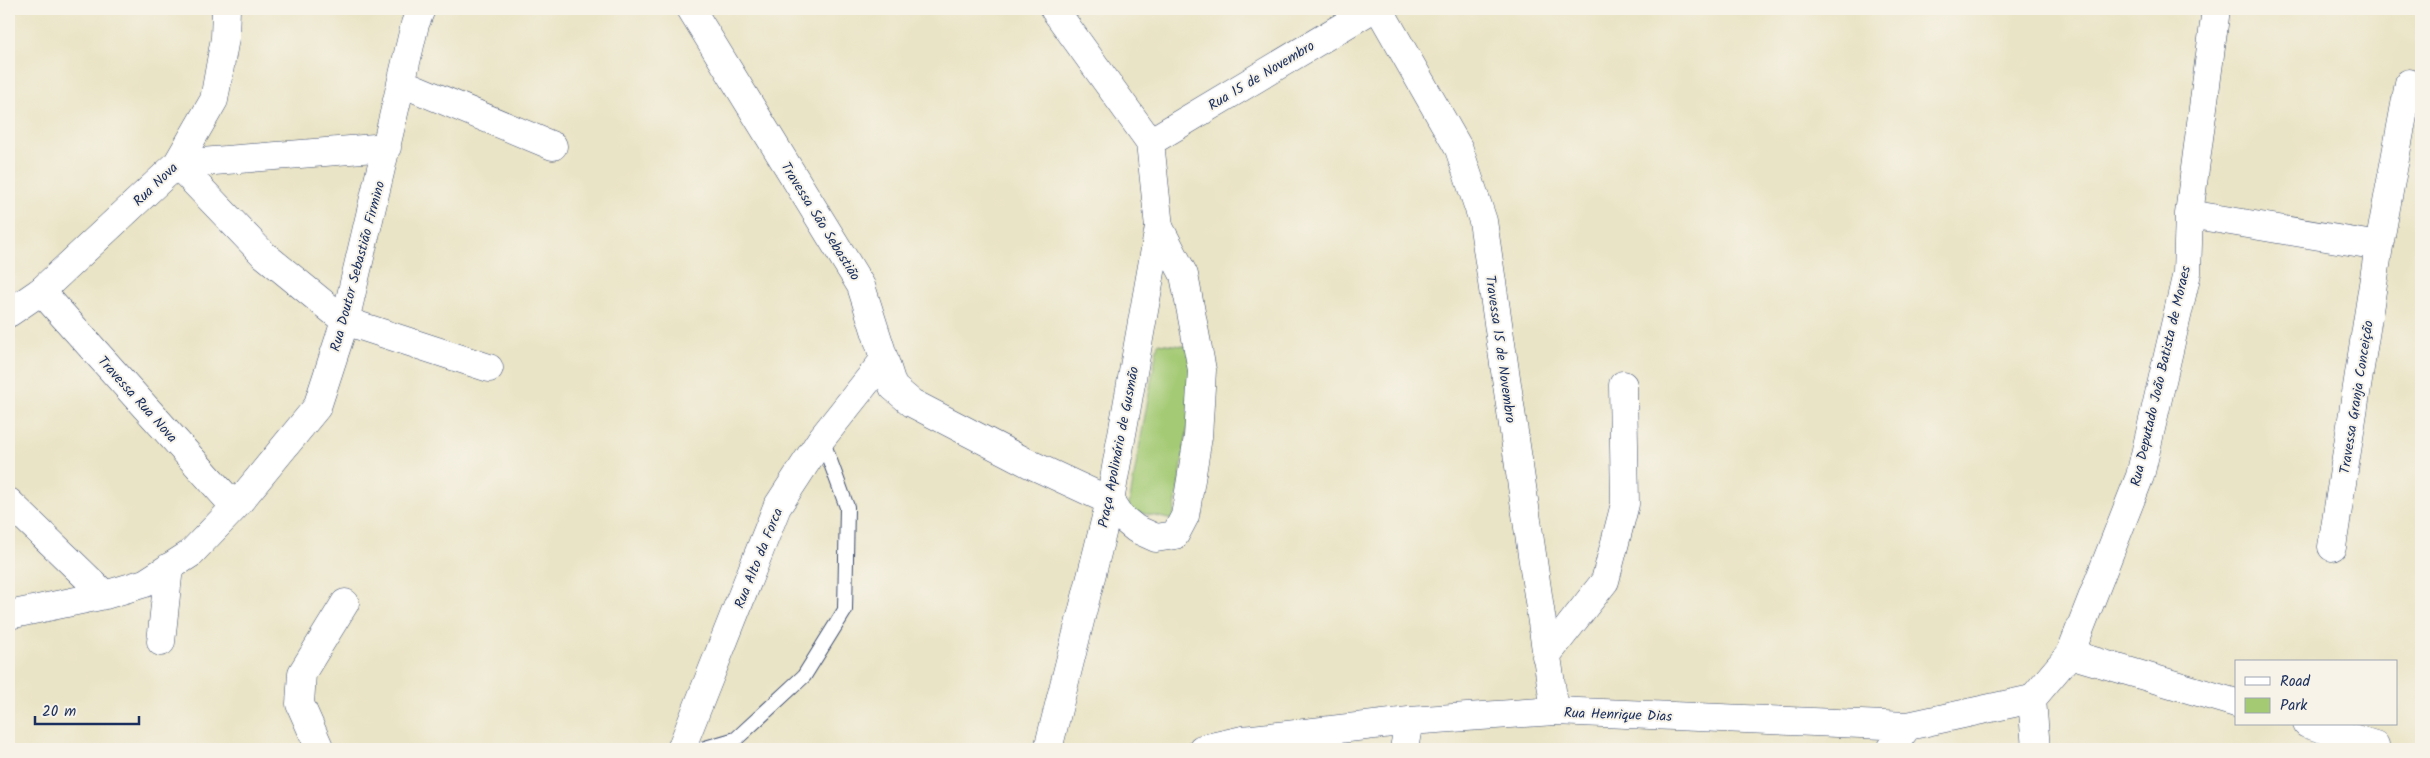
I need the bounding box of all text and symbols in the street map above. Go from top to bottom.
street label: Rua 15 de Novembro [1204,35,1319,116]
street label: Rua Nova [128,158,183,212]
street label: Travessa São Sebastião [775,158,866,285]
street label: Rua Doutor Sebastião Firmino [325,179,391,354]
street label: Rua Deputado João Batista de Moraes [2125,264,2197,489]
street label: Travessa 15 de Novembro [1479,274,1521,424]
street label: Travessa Granja Conceição [2334,319,2380,476]
street label: Travessa Rua Nova [92,351,182,448]
street label: Praça Apolinário de Gusmão [1093,365,1145,530]
street label: Rua Alto da Forca [729,505,789,612]
legend [2235,660,2398,726]
text: Road [2280,670,2311,694]
scale bar [35,693,139,725]
text: Park [2280,694,2308,718]
text: 20 m [42,700,76,724]
street label: Rua Henrique Dias [1563,702,1673,728]

